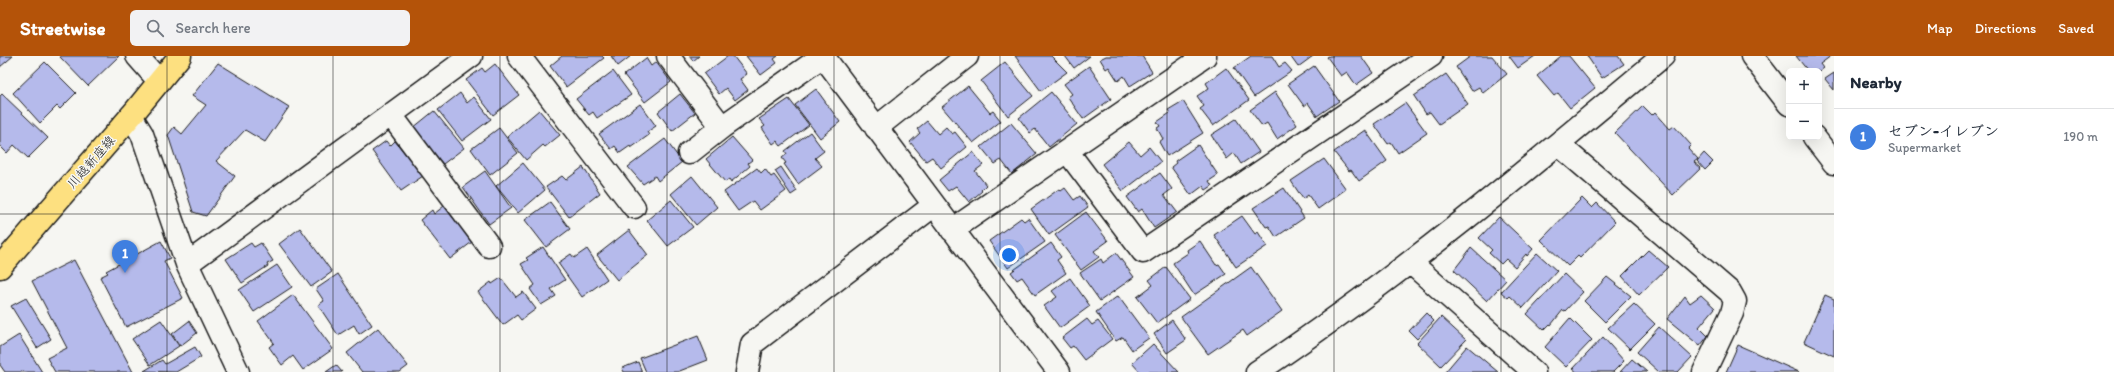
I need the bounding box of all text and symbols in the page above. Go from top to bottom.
search box [130,10,410,46]
text: Streetwise [20,17,106,40]
icon: search [144,17,166,39]
text: Search here [176,19,251,37]
text: Map [1927,20,1953,37]
text: Directions [1975,20,2036,37]
text: Saved [2058,20,2094,37]
map controls [1786,68,1822,140]
button: + [1786,68,1822,104]
text: Nearby [1850,72,1902,92]
button: − [1786,104,1822,140]
text: セブン-イレブン [1888,122,1999,140]
text: 1 [1860,129,1866,144]
text: 190 m [2063,129,2098,144]
street label: 川越新座線 [64,132,119,191]
text: Supermarket [1888,140,1961,155]
pin: 1 [112,240,138,273]
your location [999,245,1019,265]

